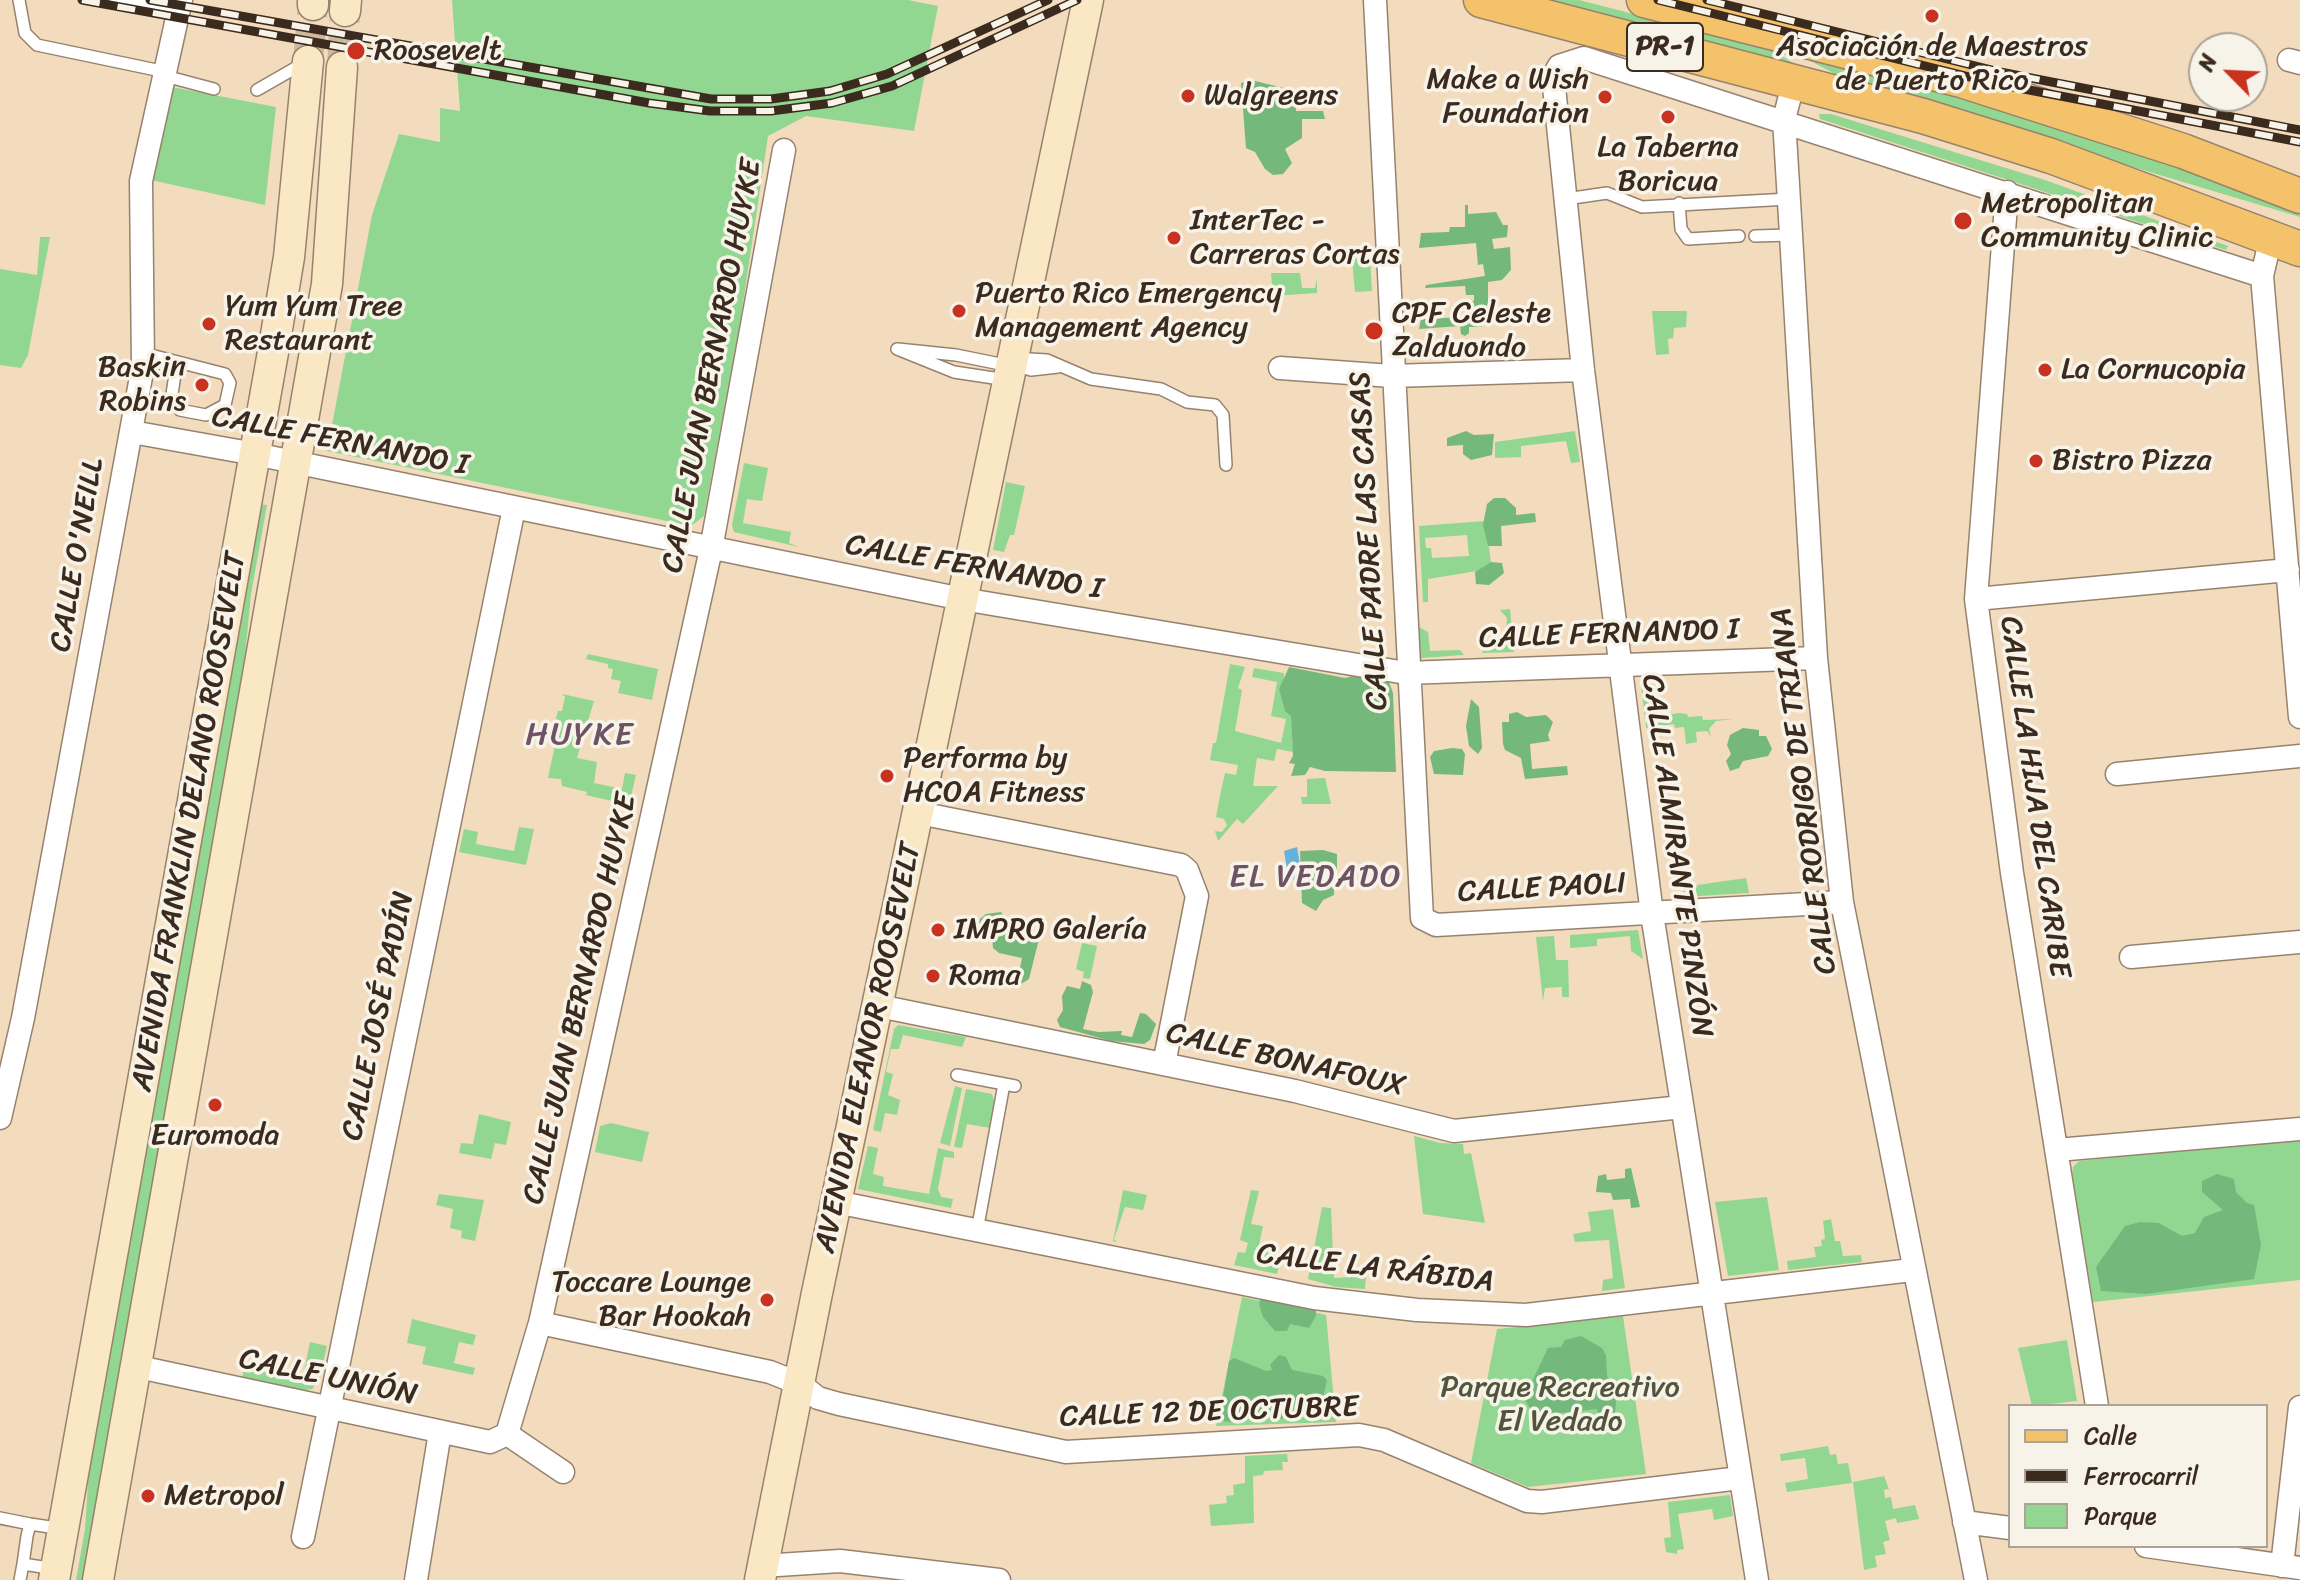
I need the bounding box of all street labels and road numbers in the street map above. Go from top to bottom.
road number: PR-1 [1627,23,1703,71]
street label: CALLE JUAN BERNARDO HUYKE [655,156,771,576]
street label: CALLE PADRE LAS CASAS [1343,371,1397,711]
street label: CALLE FERNANDO I [209,400,471,484]
street label: CALLE O'NEILL [43,456,113,654]
street label: CALLE FERNANDO I [843,528,1105,608]
street label: AVENIDA FRANKLIN DELANO ROOSEVELT [125,550,255,1094]
street label: CALLE RODRIGO DE TRIANA [1765,606,1845,976]
street label: CALLE FERNANDO I [1478,612,1740,658]
street label: CALLE LA HIJA DEL CARIBE [1991,614,2077,980]
street label: CALLE ALMIRANTE PINZÓN [1633,672,1719,1040]
street label: CALLE JUAN BERNARDO HUYKE [516,790,646,1208]
street label: AVENIDA ELEANOR ROOSEVELT [808,840,930,1256]
street label: CALLE PAOLI [1457,867,1627,911]
street label: CALLE JOSÉ PADÍN [335,888,423,1144]
street label: CALLE BONAFOUX [1163,1016,1409,1106]
street label: CALLE LA RÁBIDA [1255,1237,1495,1301]
street label: CALLE UNIÓN [236,1342,420,1414]
street label: CALLE 12 DE OCTUBRE [1059,1390,1359,1436]

